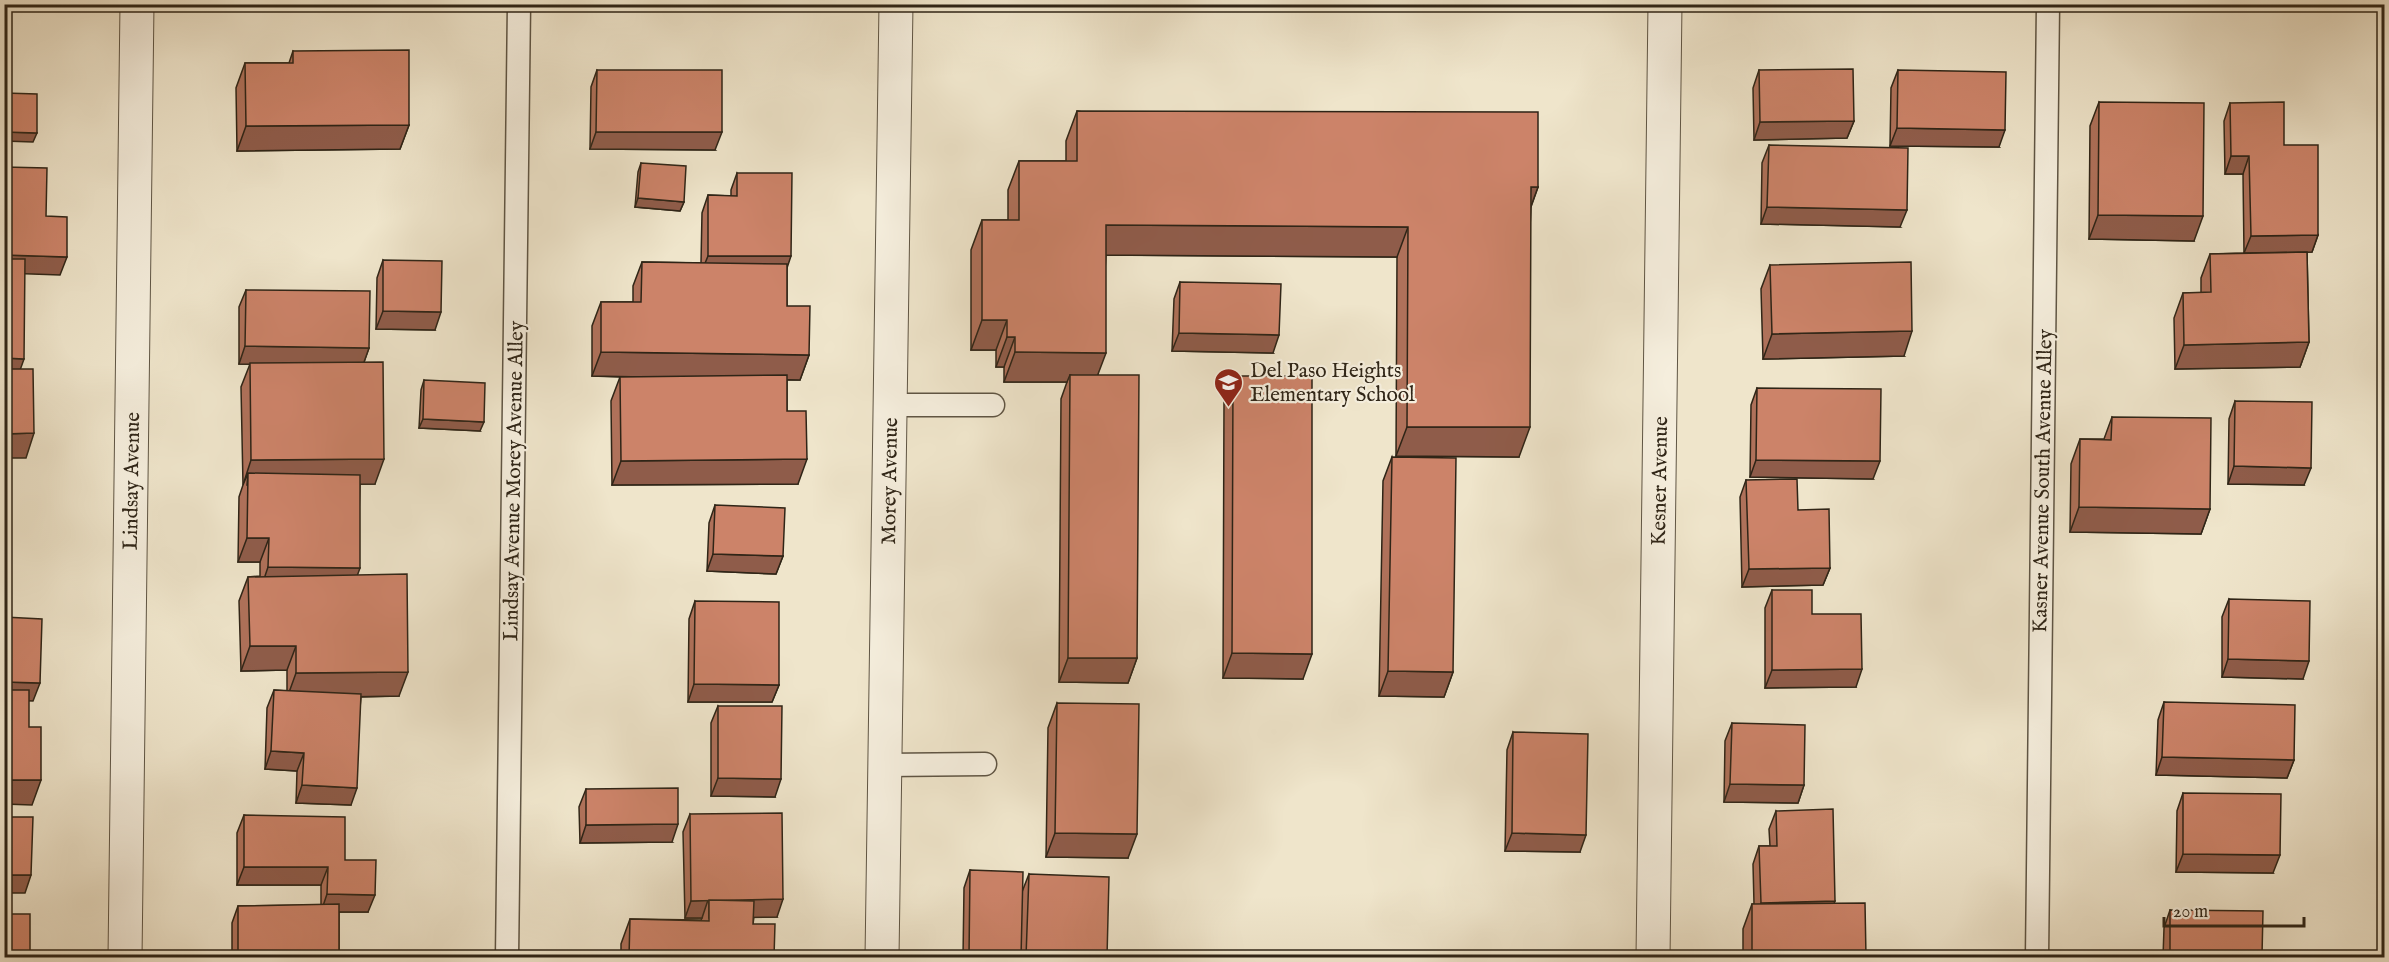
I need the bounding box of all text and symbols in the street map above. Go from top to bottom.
street label: Lindsay Avenue Morey Avenue Alley [498,320,531,641]
street label: Kasner Avenue South Avenue Alley [2027,328,2060,633]
place label: Del Paso Heights Elementary School [1250,358,1415,409]
school or university icon: Del Paso Heights Elementary School [1213,366,1245,408]
street label: Lindsay Avenue [118,411,147,550]
street label: Kesner Avenue [1646,416,1675,546]
street label: Morey Avenue [876,417,905,545]
scale bar [2164,890,2304,928]
text: 20 m [2173,901,2208,924]

